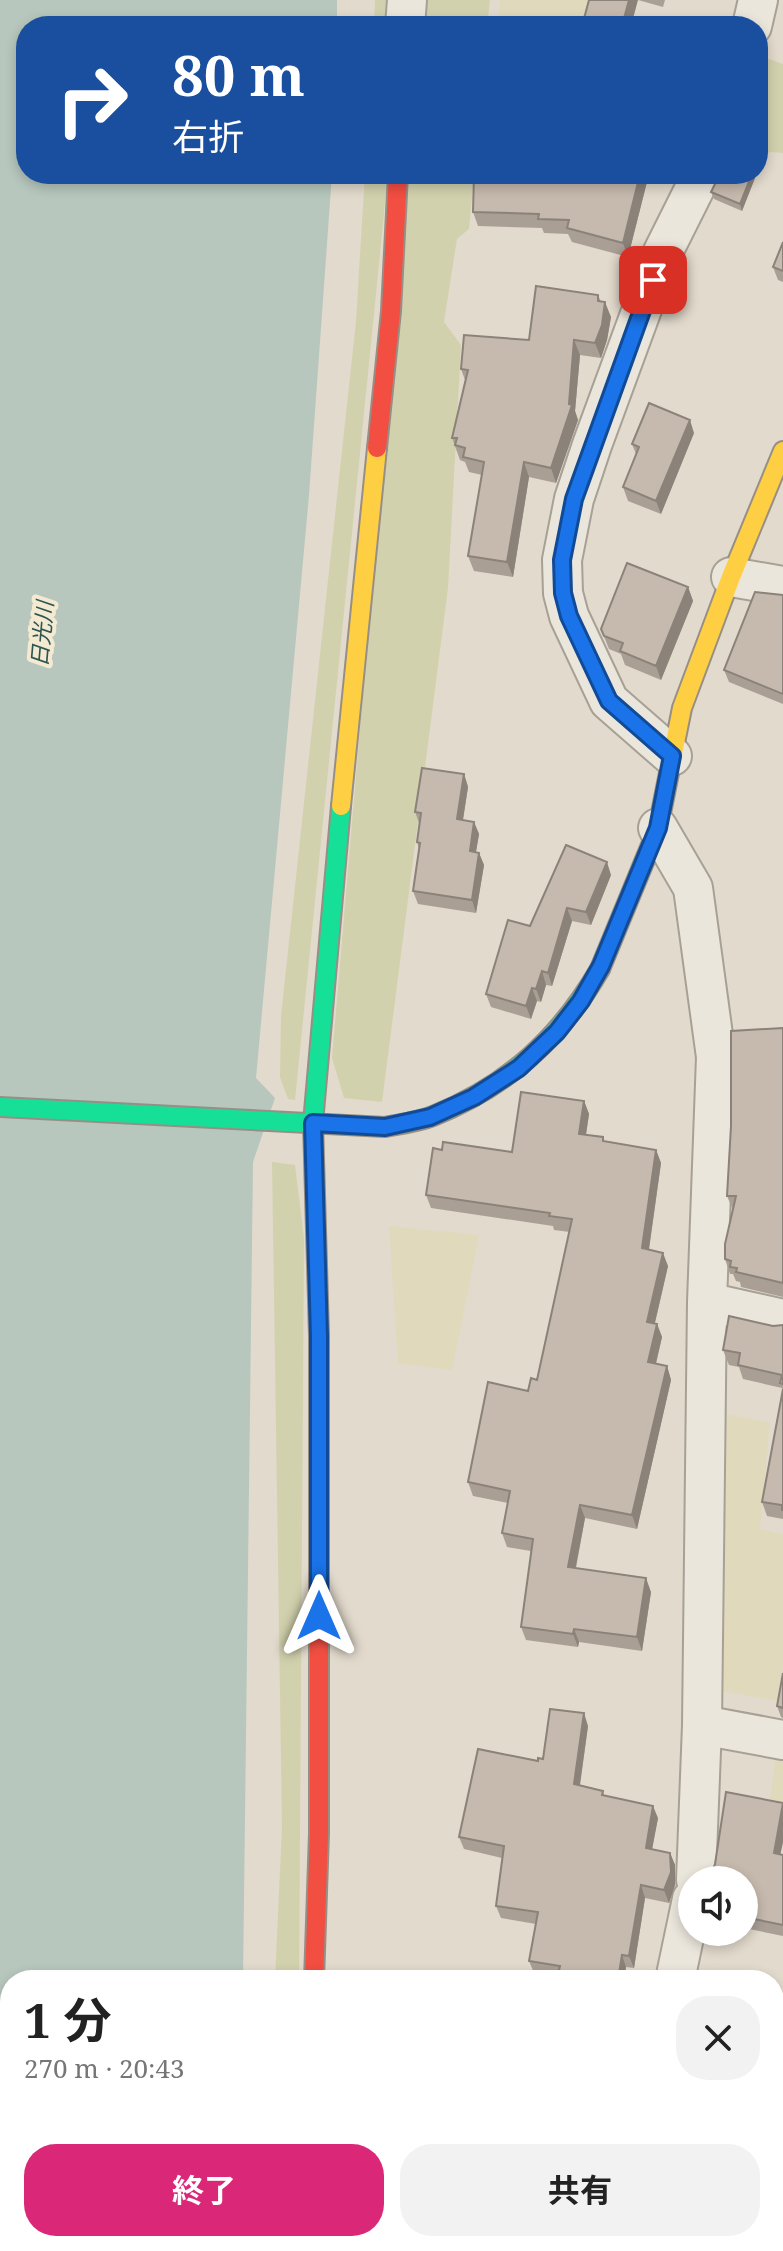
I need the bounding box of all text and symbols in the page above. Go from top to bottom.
text: 80 m [172,36,305,112]
icon: right [40,48,144,152]
text: 右折 [172,112,244,161]
pin [619,246,687,314]
icon: arrive [631,258,675,302]
water label: 日光川 [23,598,59,668]
position arrow [277,1574,361,1658]
map controls [678,1866,758,1946]
button: sound [678,1866,758,1946]
text: 1 分 [24,1987,112,2052]
button: close [676,1996,760,2080]
text: 270 m · 20:43 [24,2050,185,2086]
button: 終了 [24,2144,384,2236]
button: 共有 [400,2144,760,2236]

